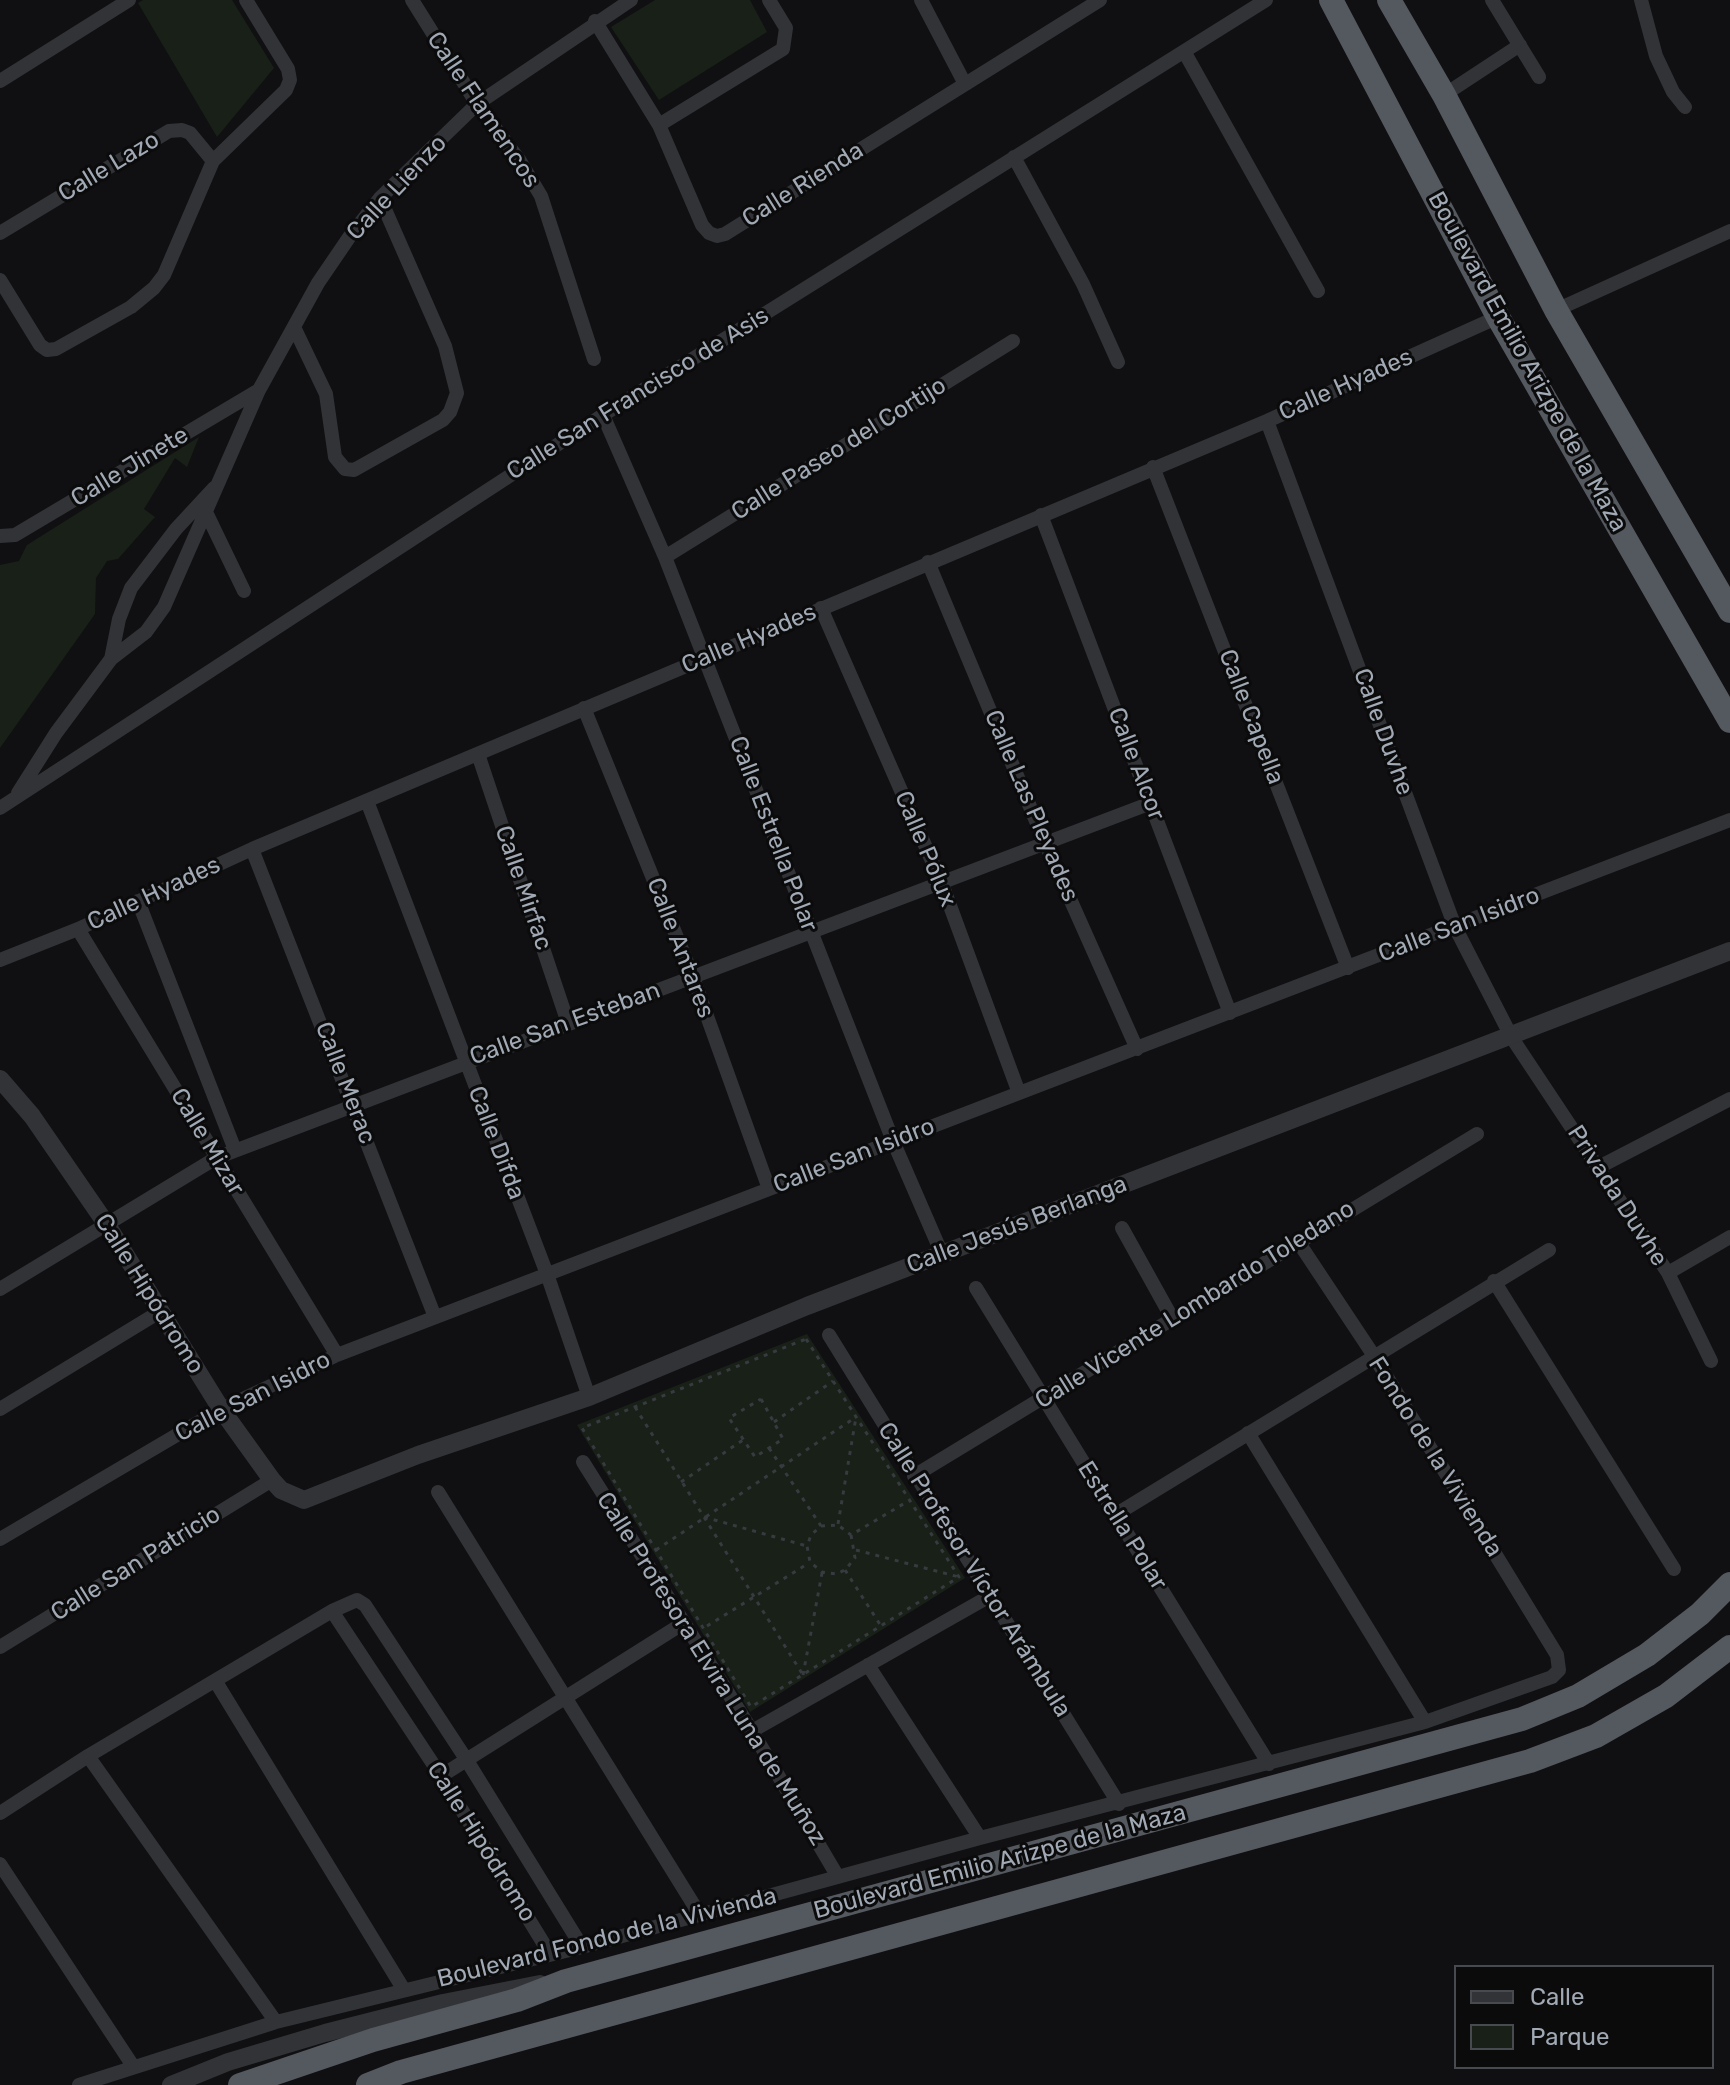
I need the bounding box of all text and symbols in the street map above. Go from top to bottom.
street label: Calle Flamencos [420,27,546,193]
street label: Calle Lazo [53,126,165,208]
street label: Calle Lienzo [341,129,453,247]
street label: Calle Rienda [737,136,869,234]
street label: Boulevard Emilio Arizpe de la Maza [1421,187,1633,537]
street label: Calle San Francisco de Asis [502,301,774,487]
street label: Calle Hyades [1275,343,1417,427]
street label: Calle Paseo del Cortijo [726,371,952,527]
street label: Calle Jinete [66,421,194,513]
street label: Calle Hyades [677,598,821,680]
street label: Calle Capella [1212,646,1290,788]
street label: Calle Duvhe [1347,665,1419,799]
street label: Calle Alcor [1101,704,1171,824]
street label: Calle Las Pleyades [978,706,1084,906]
street label: Calle Estrella Polar [723,732,823,936]
street label: Calle Pólux [888,787,962,911]
street label: Calle Mirfac [488,822,558,954]
street label: Calle Hyades [83,851,225,937]
street label: Calle Antares [640,874,720,1022]
street label: Calle San Isidro [1374,881,1544,969]
street label: Calle San Esteban [466,976,664,1072]
street label: Calle Merac [309,1018,381,1148]
street label: Calle Difda [461,1082,531,1204]
street label: Calle Mizar [164,1083,250,1201]
street label: Calle San Isidro [769,1112,939,1200]
street label: Privada Duvhe [1561,1120,1673,1272]
street label: Calle Jesús Berlanga [903,1170,1131,1280]
street label: Calle Vicente Lombardo Toledano [1030,1195,1360,1415]
street label: Calle Hipódromo [88,1209,210,1379]
street label: Calle San Isidro [171,1345,335,1449]
street label: Fondo de la Vivienda [1362,1352,1508,1562]
street label: Calle Profesor Víctor Arámbula [871,1417,1077,1723]
street label: Estrella Polar [1071,1456,1173,1596]
street label: Calle Profesora Elvira Luna de Muñoz [590,1487,832,1851]
street label: Calle San Patricio [46,1500,226,1628]
street label: Calle Hipódromo [420,1757,542,1927]
street label: Boulevard Emilio Arizpe de la Maza [811,1798,1189,1926]
street label: Boulevard Fondo de la Vivienda [434,1882,780,1994]
legend [1454,1965,1714,2069]
text: Calle [1530,1983,1584,2011]
text: Parque [1530,2023,1609,2051]

